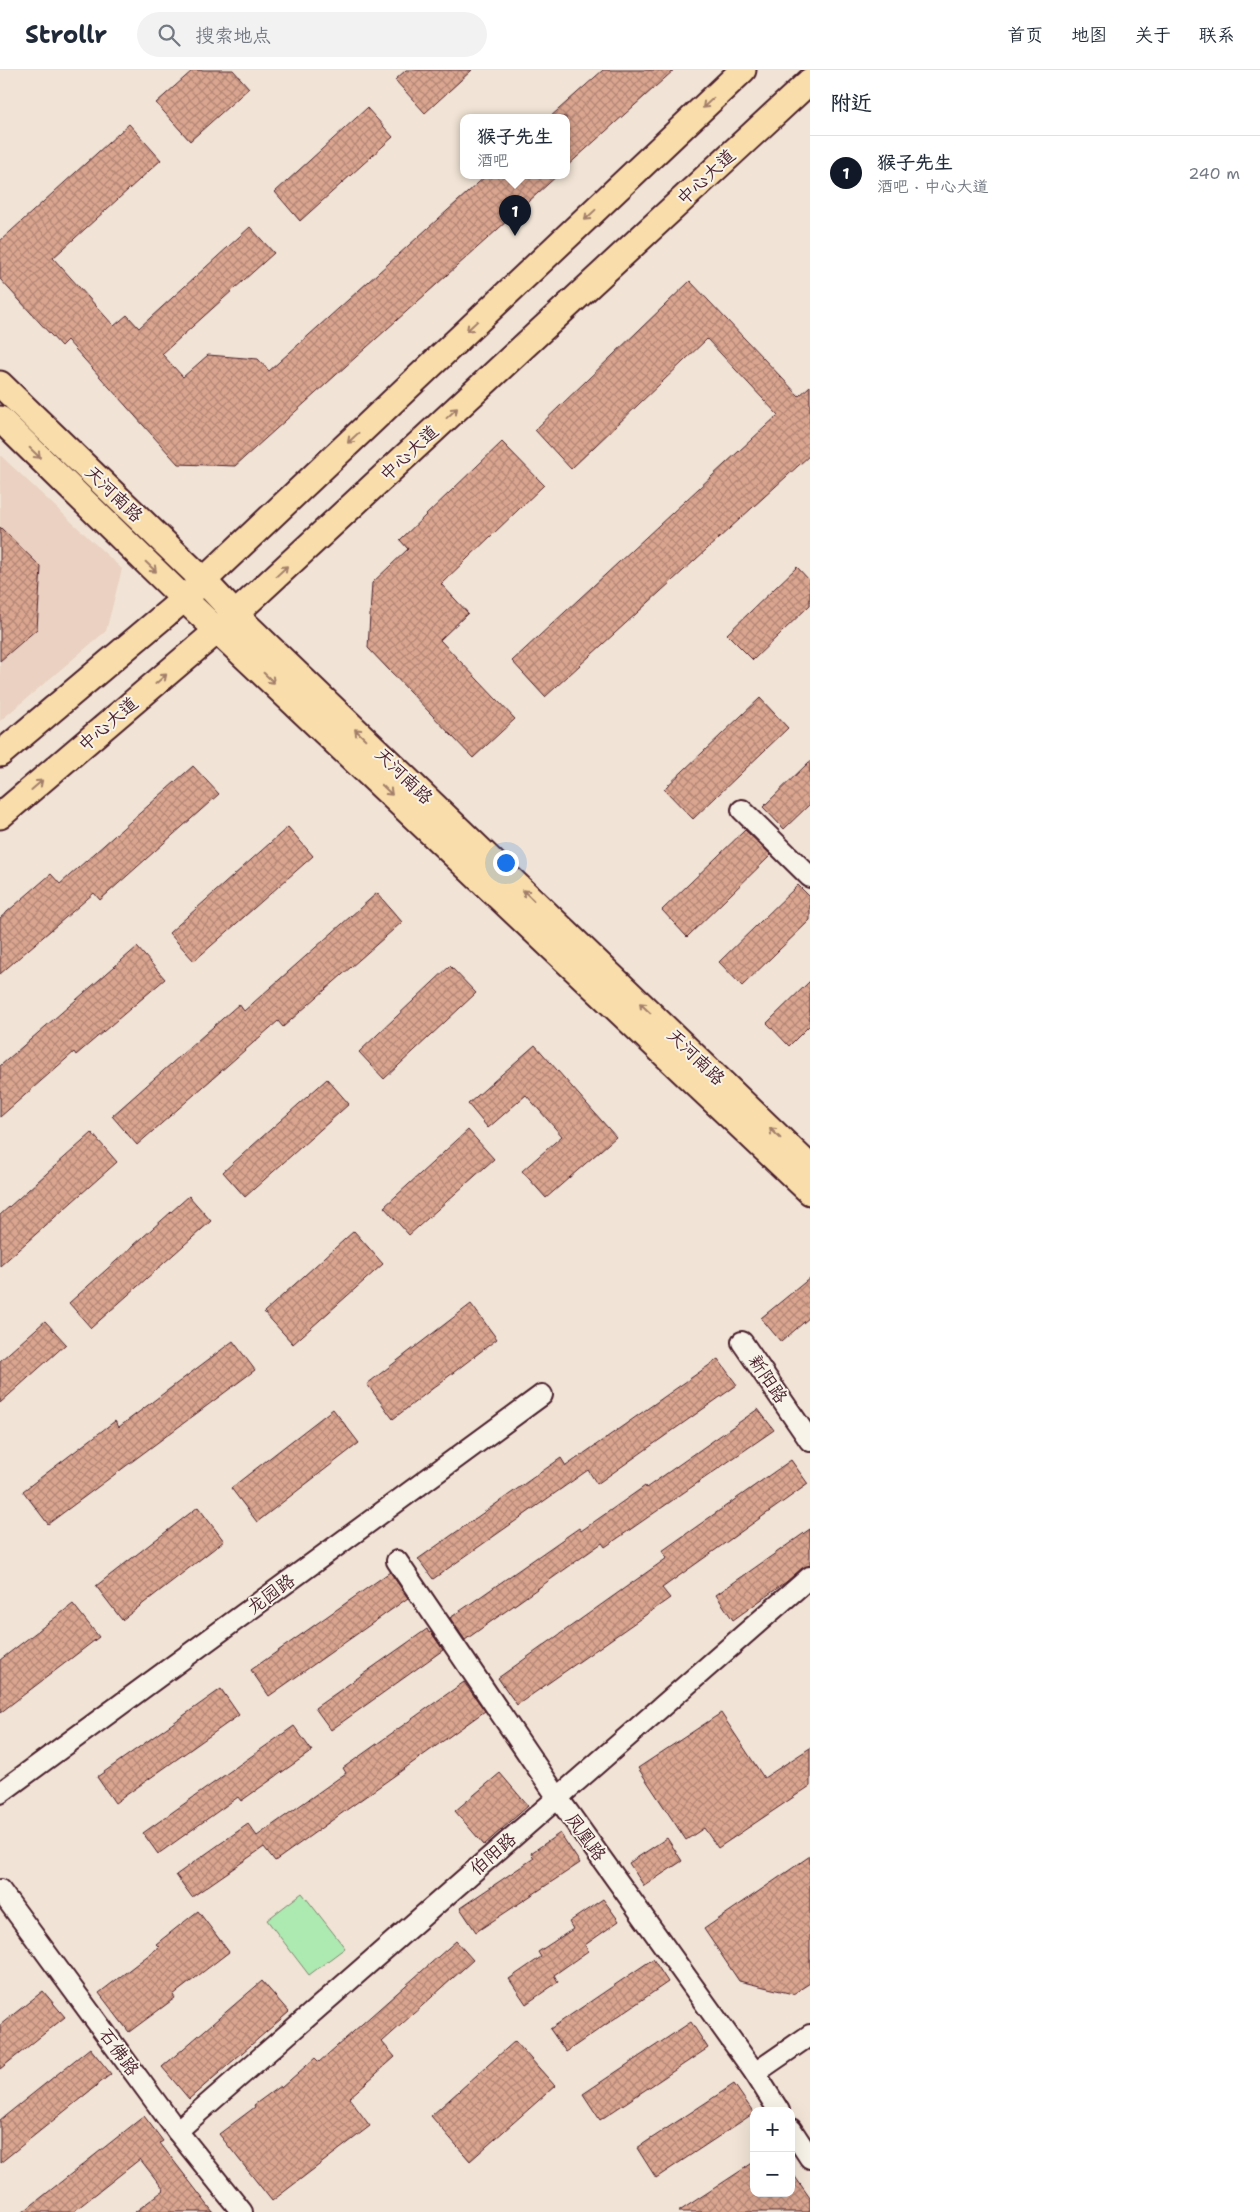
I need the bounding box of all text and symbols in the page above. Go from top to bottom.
search box [137,12,487,57]
text: Strollr [25,19,107,51]
icon: search [155,21,183,49]
text: 搜索地点 [195,23,271,48]
text: 首页 [1007,23,1043,47]
text: 地图 [1071,23,1107,47]
text: 关于 [1135,23,1171,47]
text: 联系 [1199,23,1235,47]
text: 附近 [830,89,872,117]
one-way arrow [702,97,714,109]
popup [460,114,570,179]
text: 猴子先生 [477,124,553,149]
street label: 中心大道 [671,144,741,210]
text: 酒吧 [477,150,509,171]
text: 猴子先生 [877,150,953,175]
text: 1 [842,163,850,184]
text: 240 m [1188,163,1240,184]
text: 酒吧 · 中心大道 [877,176,988,197]
pin: 1 [499,195,531,236]
one-way arrow [583,209,596,221]
one-way arrow [465,320,478,332]
one-way arrow [446,407,459,419]
street label: 中心大道 [374,420,444,486]
one-way arrow [347,432,360,444]
one-way arrow [29,447,41,459]
street label: 天河南路 [80,460,148,528]
one-way arrow [145,561,158,573]
one-way arrow [276,565,288,577]
one-way arrow [263,672,276,684]
one-way arrow [154,673,167,685]
street label: 中心大道 [73,691,143,757]
one-way arrow [354,728,367,740]
street label: 天河南路 [370,742,438,810]
one-way arrow [30,779,43,790]
one-way arrow [381,784,393,796]
your location [493,850,519,876]
one-way arrow [522,889,534,902]
one-way arrow [639,1002,651,1014]
street label: 天河南路 [662,1023,730,1091]
one-way arrow [769,1127,781,1139]
street label: 新阳路 [743,1350,793,1408]
street label: 龙园路 [242,1568,300,1620]
street label: 凤凰路 [560,1808,612,1866]
street label: 伯阳路 [465,1827,521,1881]
street label: 石佛路 [93,2023,145,2081]
map controls [750,2107,795,2197]
button: + [750,2107,795,2152]
button: − [750,2152,795,2197]

